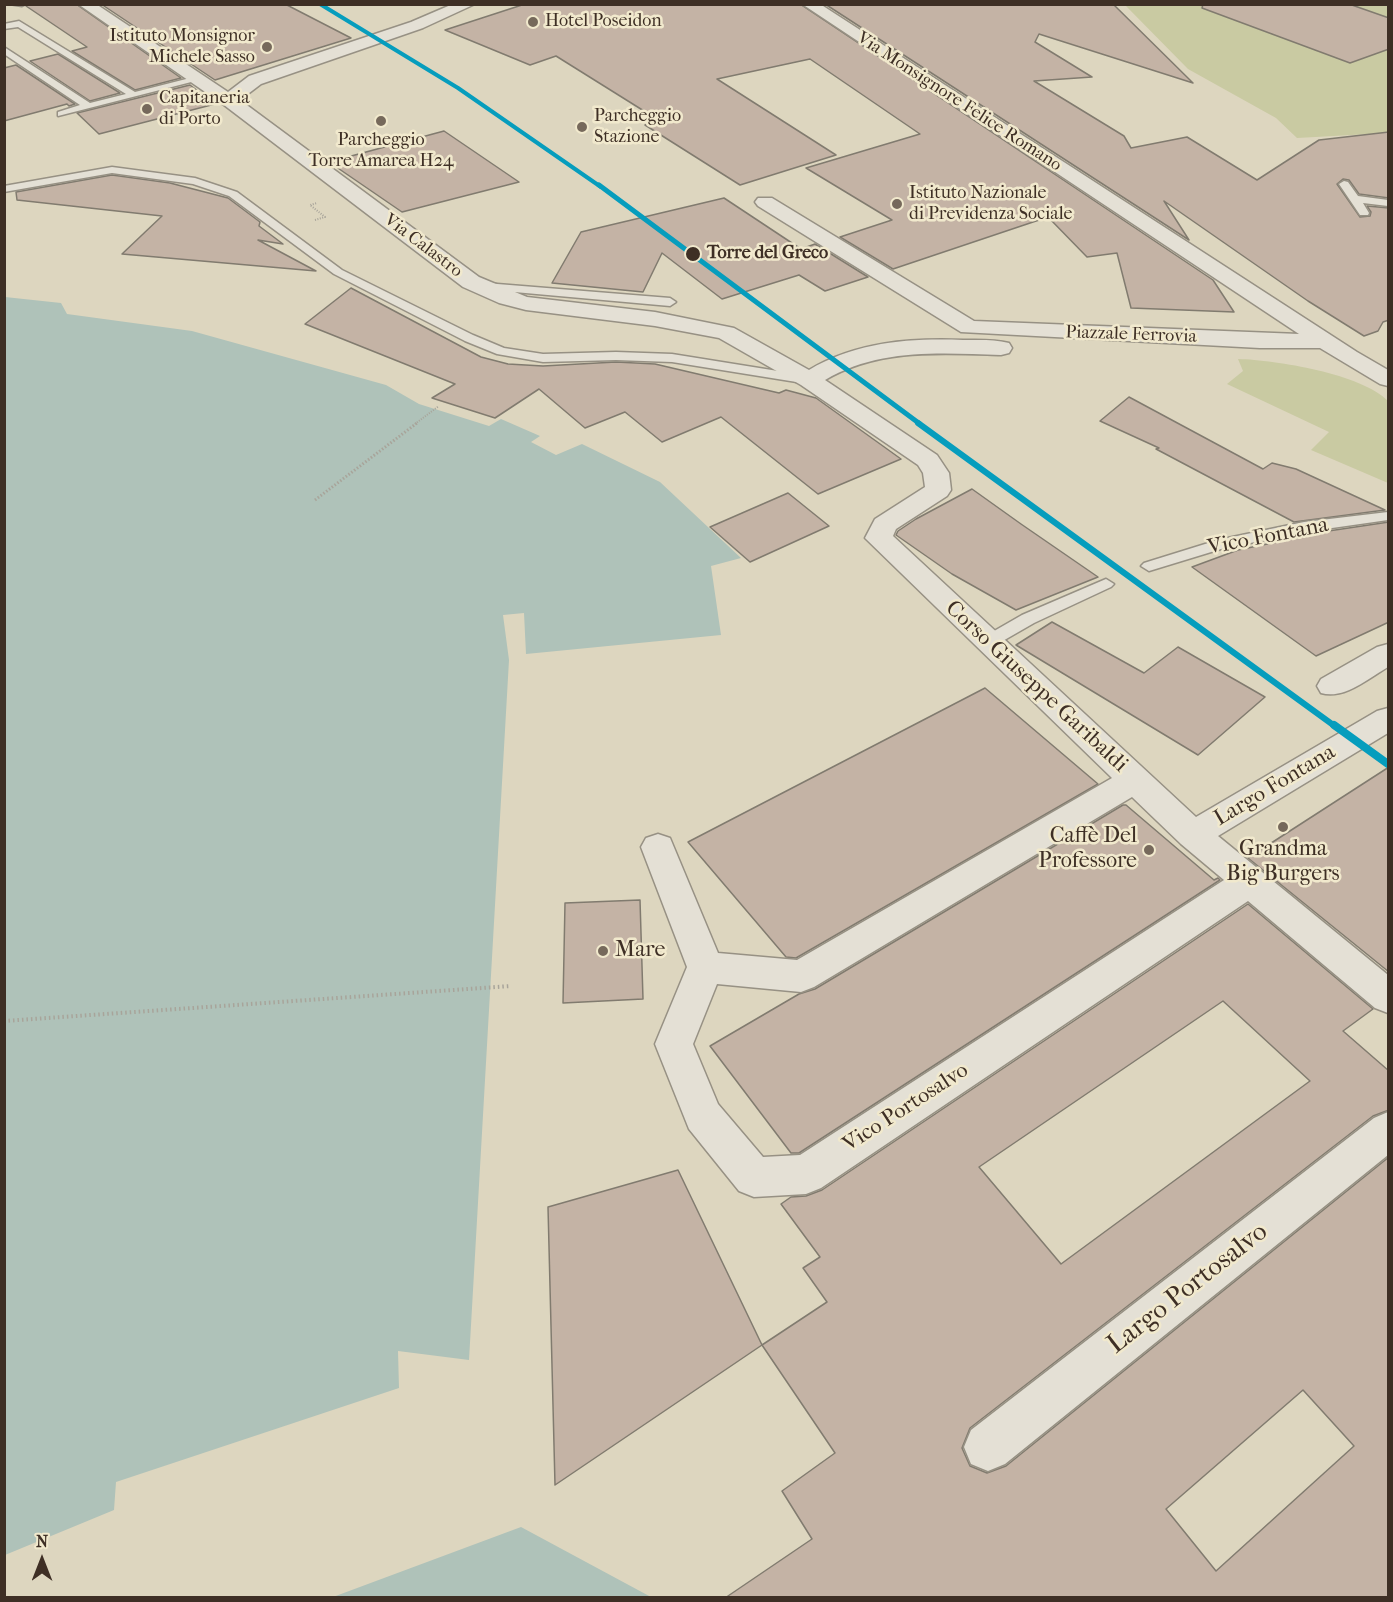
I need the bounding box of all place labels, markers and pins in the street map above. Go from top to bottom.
place label: Hotel Poseidon [545,11,662,33]
marker: Hotel Poseidon [526,15,540,29]
place label: Istituto Monsignor Michele Sasso [109,26,255,68]
marker: Istituto Monsignor Michele Sasso [260,40,274,54]
place label: Capitaneria di Porto [159,88,250,130]
marker: Capitaneria di Porto [140,102,154,116]
place label: Parcheggio Stazione [594,106,681,148]
marker: Parcheggio Torre Amarea H24 [374,114,388,128]
marker: Parcheggio Stazione [575,120,589,134]
place label: Parcheggio Torre Amarea H24 [308,130,454,172]
place label: Istituto Nazionale di Previdenza Sociale [909,183,1072,226]
marker: Istituto Nazionale di Previdenza Sociale [890,197,904,211]
place label: Torre del Greco [707,243,828,265]
marker: Torre del Greco [684,245,702,263]
marker: Grandma Big Burgers [1276,820,1290,834]
place label: Caffè Del Professore [1038,824,1137,876]
place label: Grandma Big Burgers [1226,837,1340,888]
marker: Caffè Del Professore [1142,843,1156,857]
place label: Mare [615,938,665,964]
marker: Mare [596,944,610,958]

